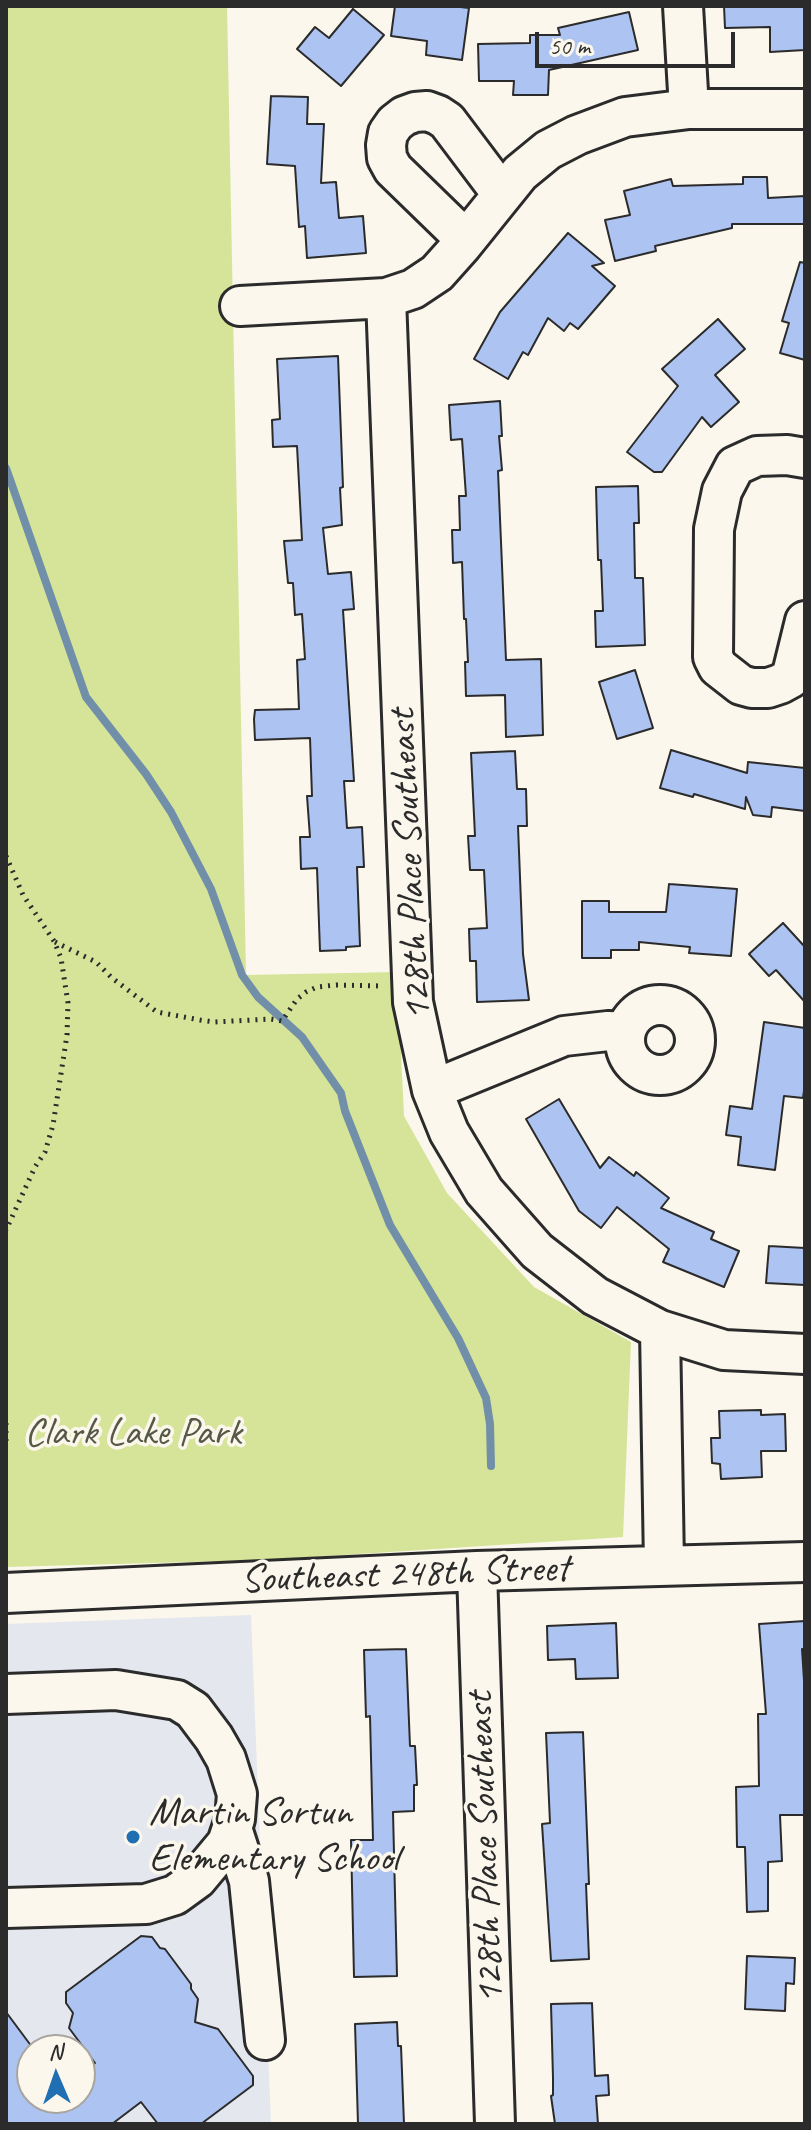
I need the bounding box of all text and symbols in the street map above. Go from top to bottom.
scale bar [539,16,739,66]
text: 50 m [549,31,590,61]
street label: 128th Place Southeast [379,708,443,1022]
park label: Clark Lake Park [24,1410,242,1458]
street label: Southeast 248th Street [240,1545,570,1605]
street label: 128th Place Southeast [457,1691,515,2005]
place label: Martin Sortun Elementary School [149,1790,399,1884]
marker: Martin Sortun Elementary School [124,1828,142,1846]
north arrow [16,2034,96,2114]
text: N [48,2038,63,2066]

